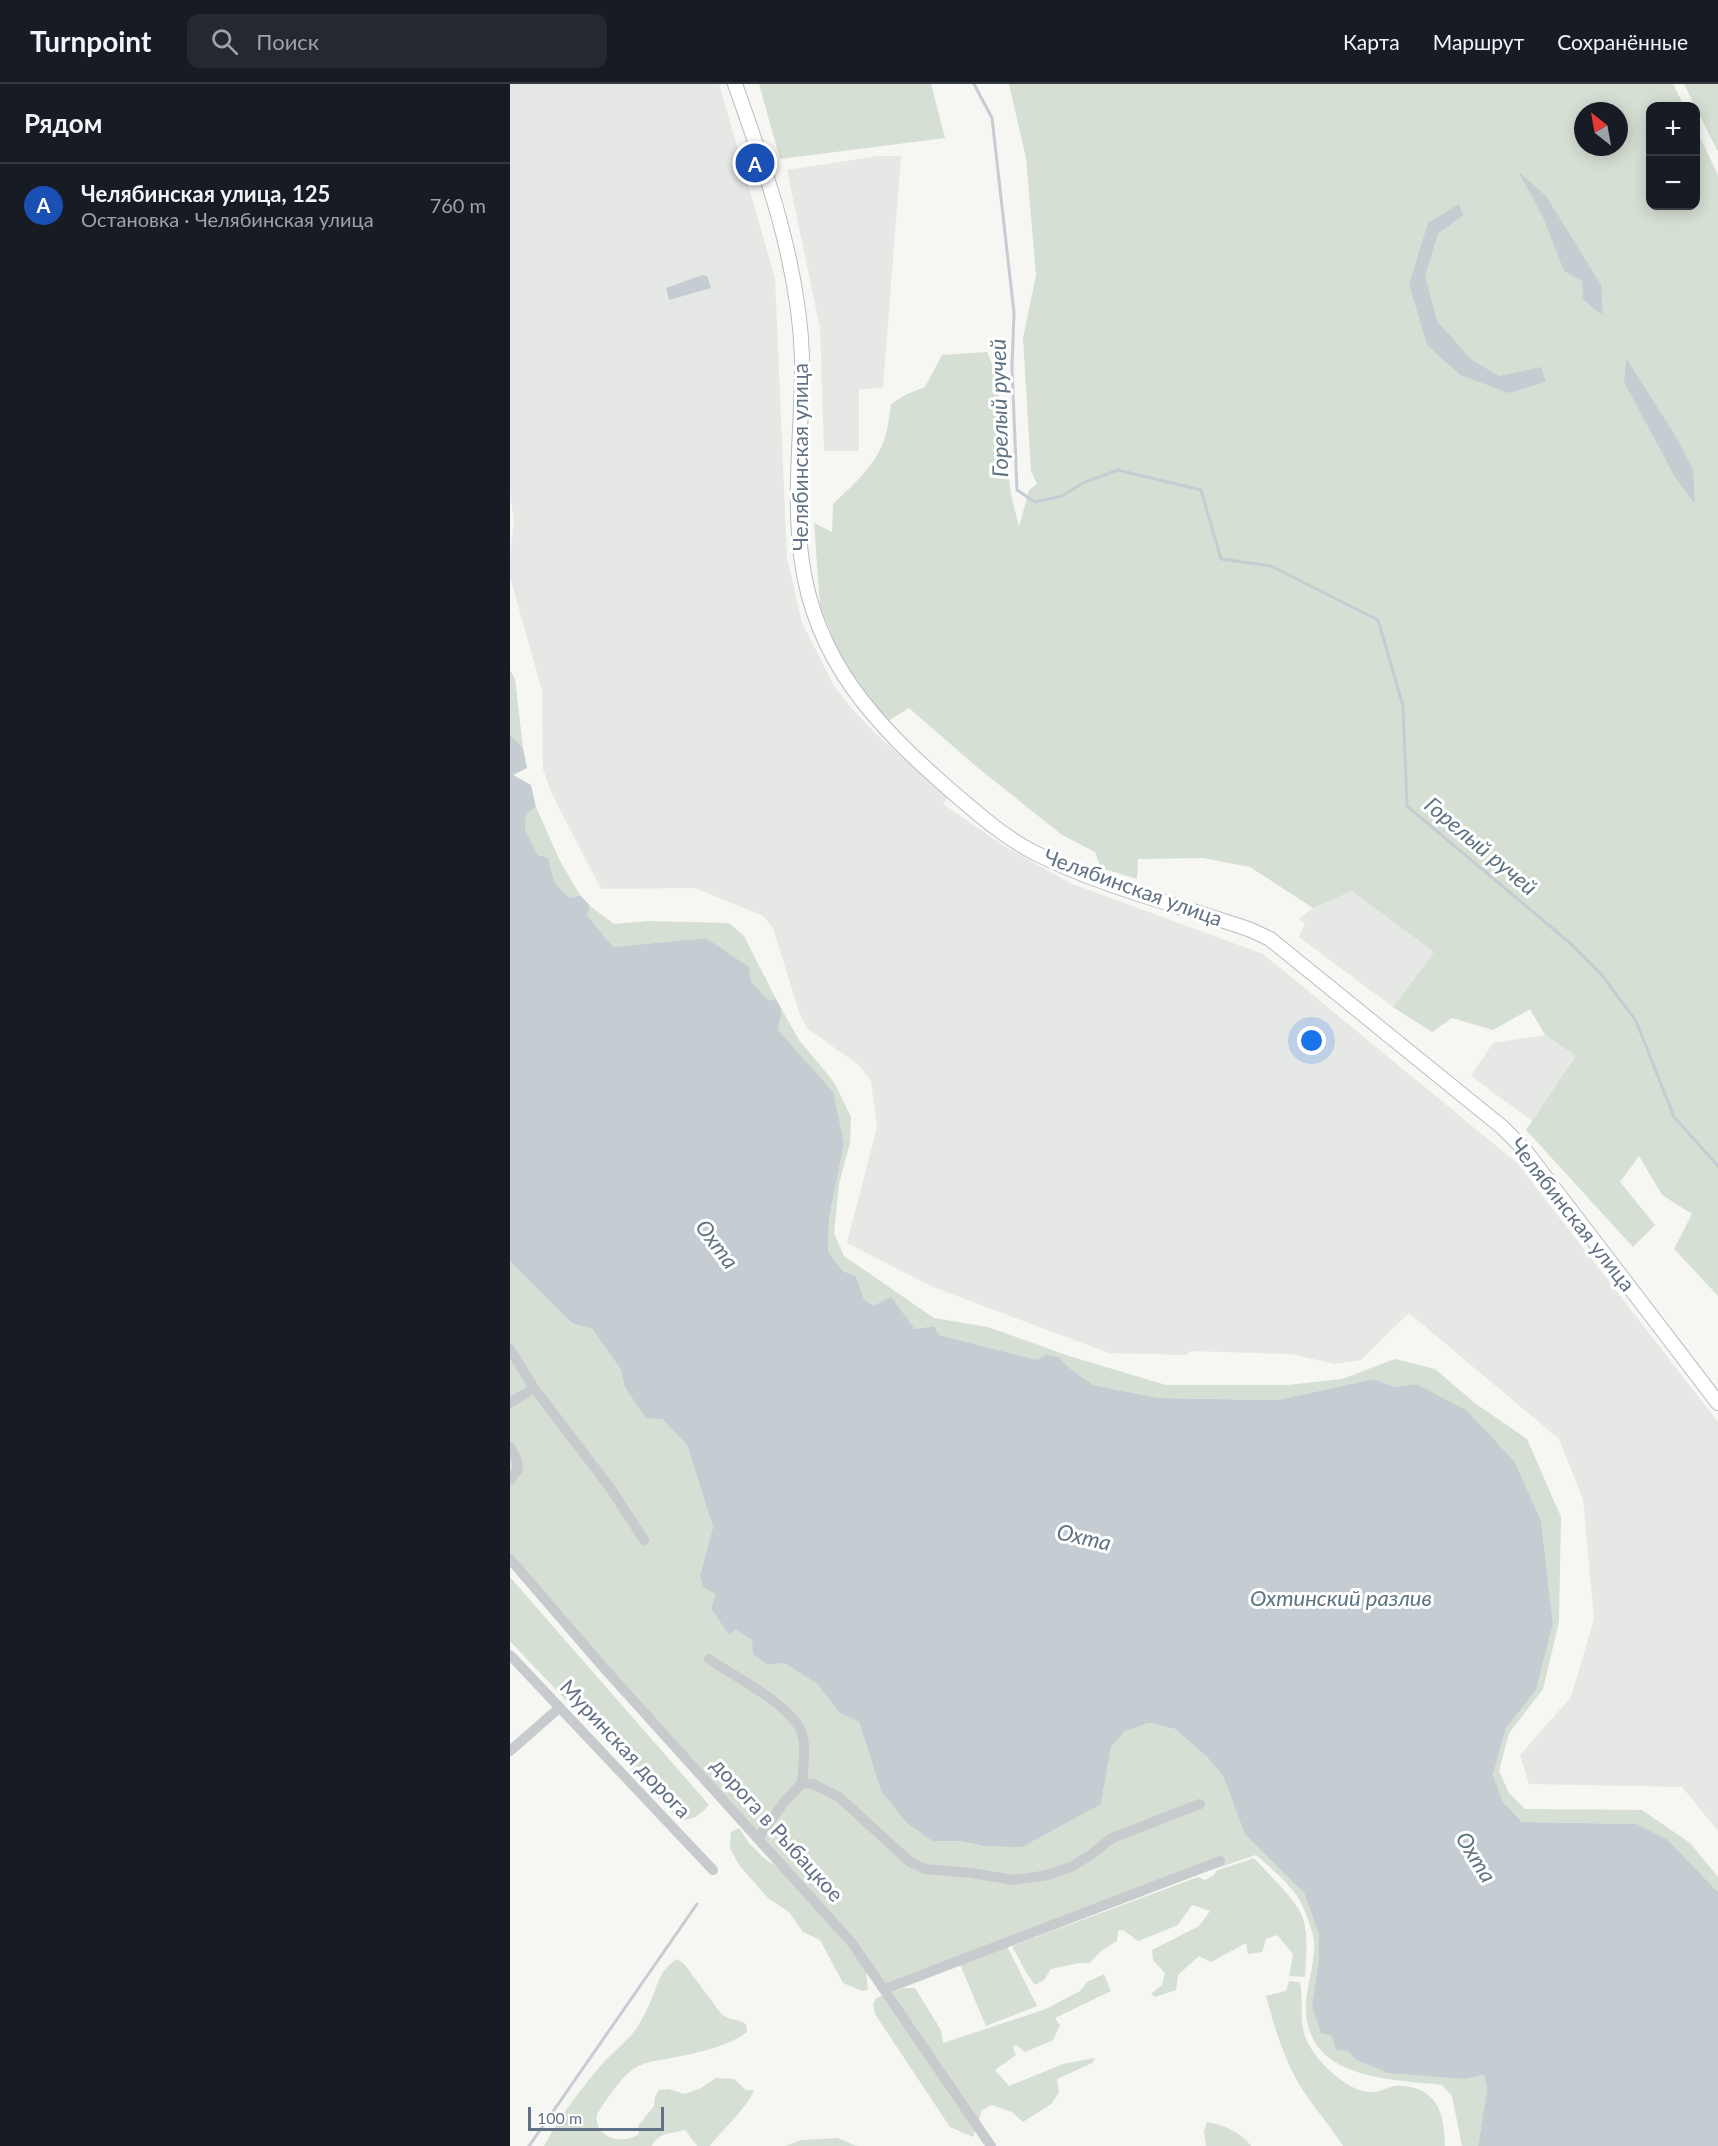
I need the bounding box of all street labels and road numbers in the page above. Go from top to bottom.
street label: Челябинская улица [787,363,812,551]
street label: Челябинская улица [1041,843,1226,930]
street label: Челябинская улица [1505,1132,1641,1296]
street label: Муринская дорога [556,1674,697,1822]
street label: дорога в Рыбацкое [707,1752,849,1906]

